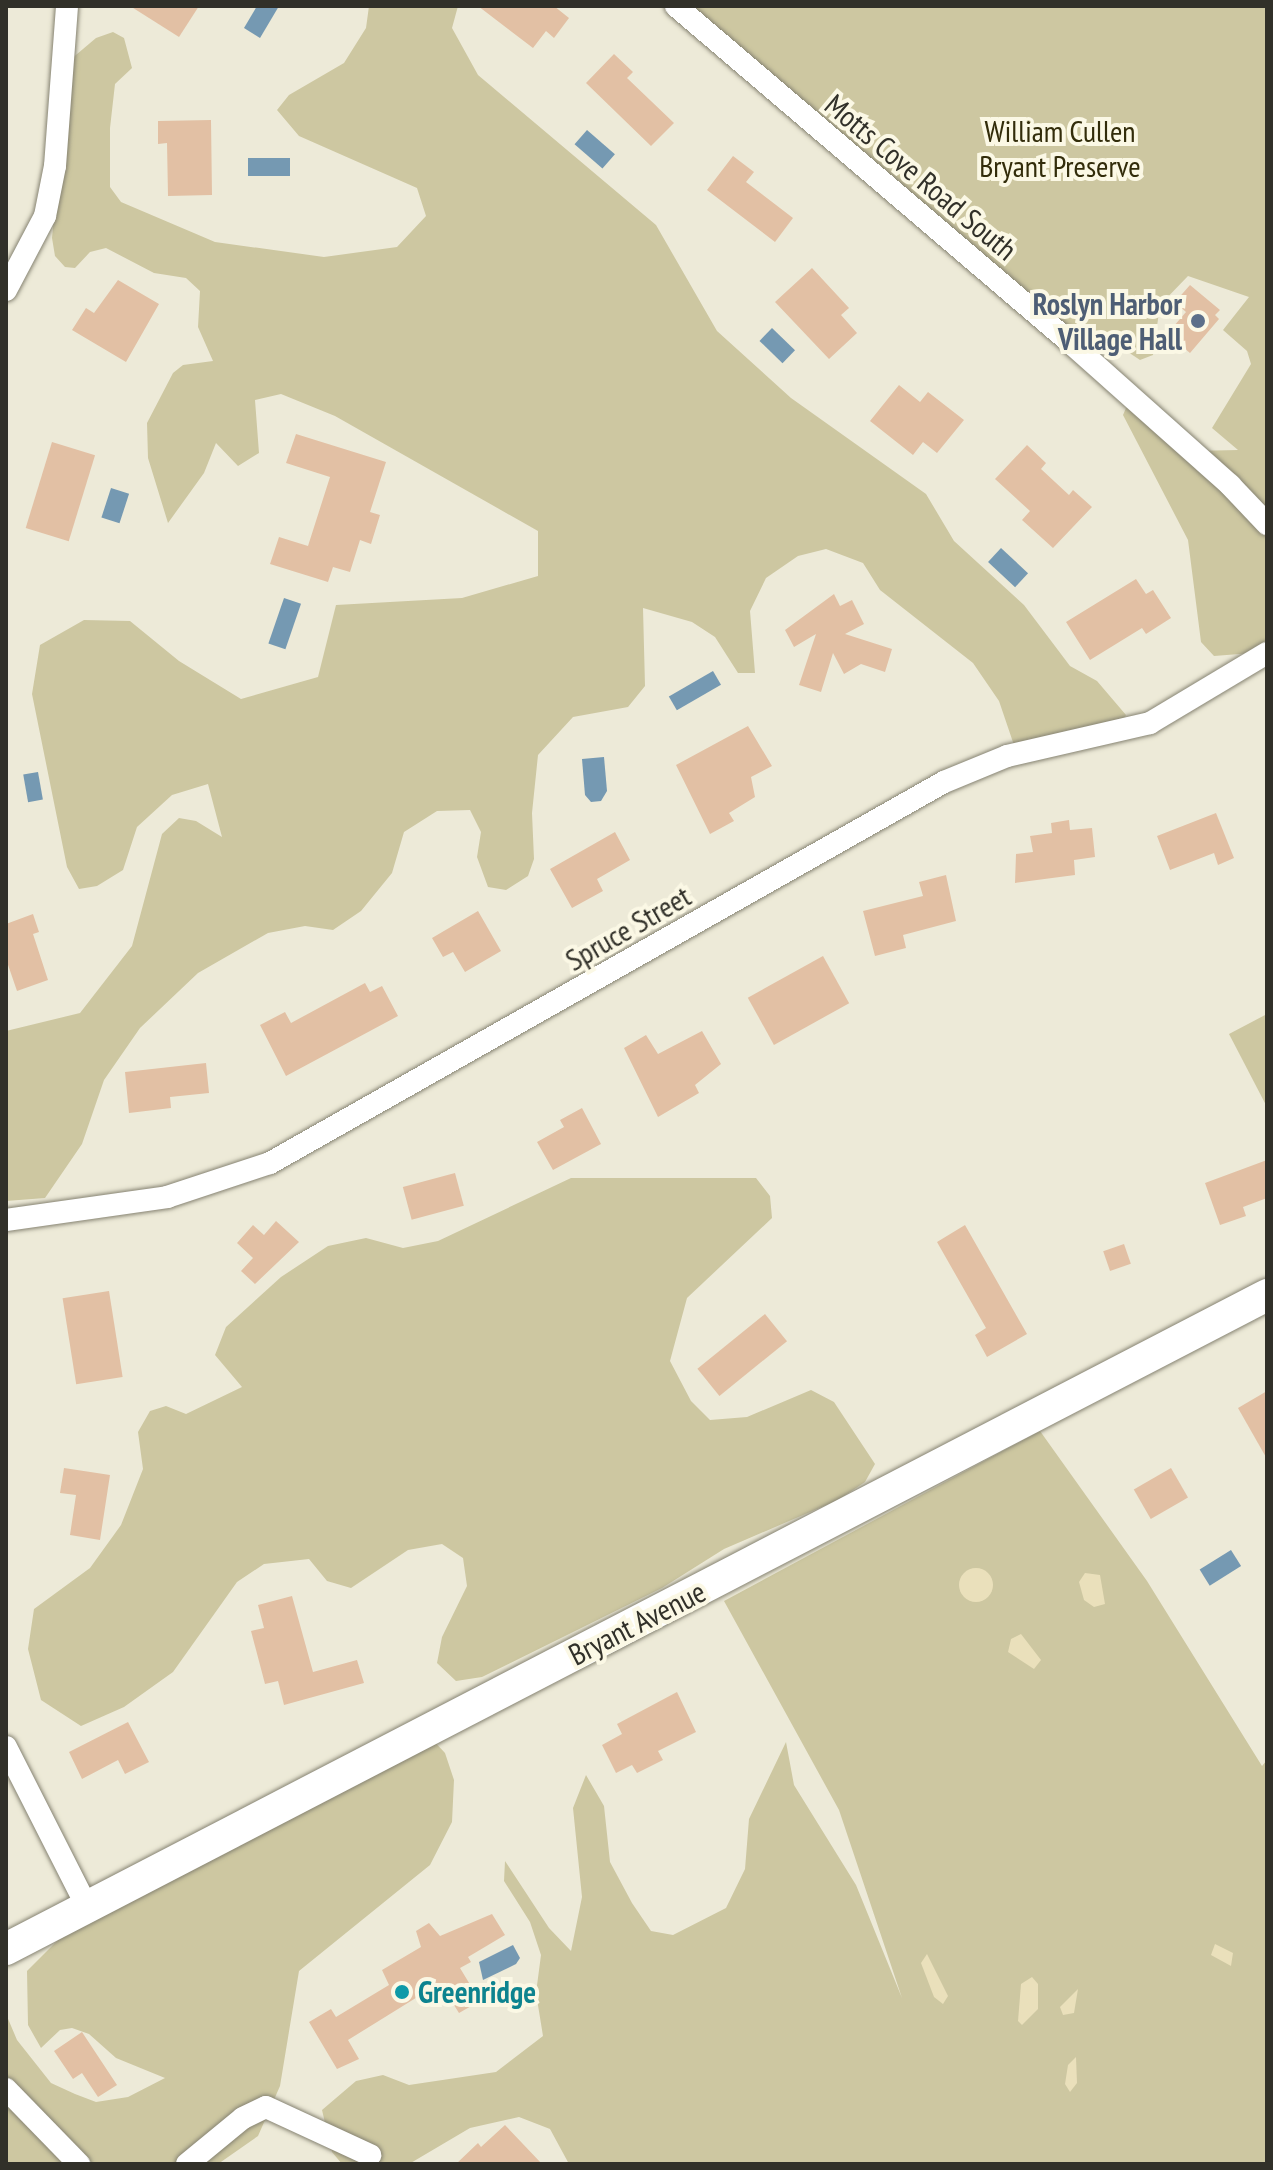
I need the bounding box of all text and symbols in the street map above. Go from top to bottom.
street label: Motts Cove Road South [818,86,1024,268]
park label: William Cullen Bryant Preserve [979,113,1141,184]
place label: Roslyn Harbor Village Hall [1033,286,1182,356]
marker: Roslyn Harbor Village Hall [1189,312,1207,330]
street label: Spruce Street [559,878,697,978]
street label: Bryant Avenue [562,1573,712,1673]
place label: Greenridge [418,1974,536,2010]
marker: Greenridge [393,1983,411,2001]

